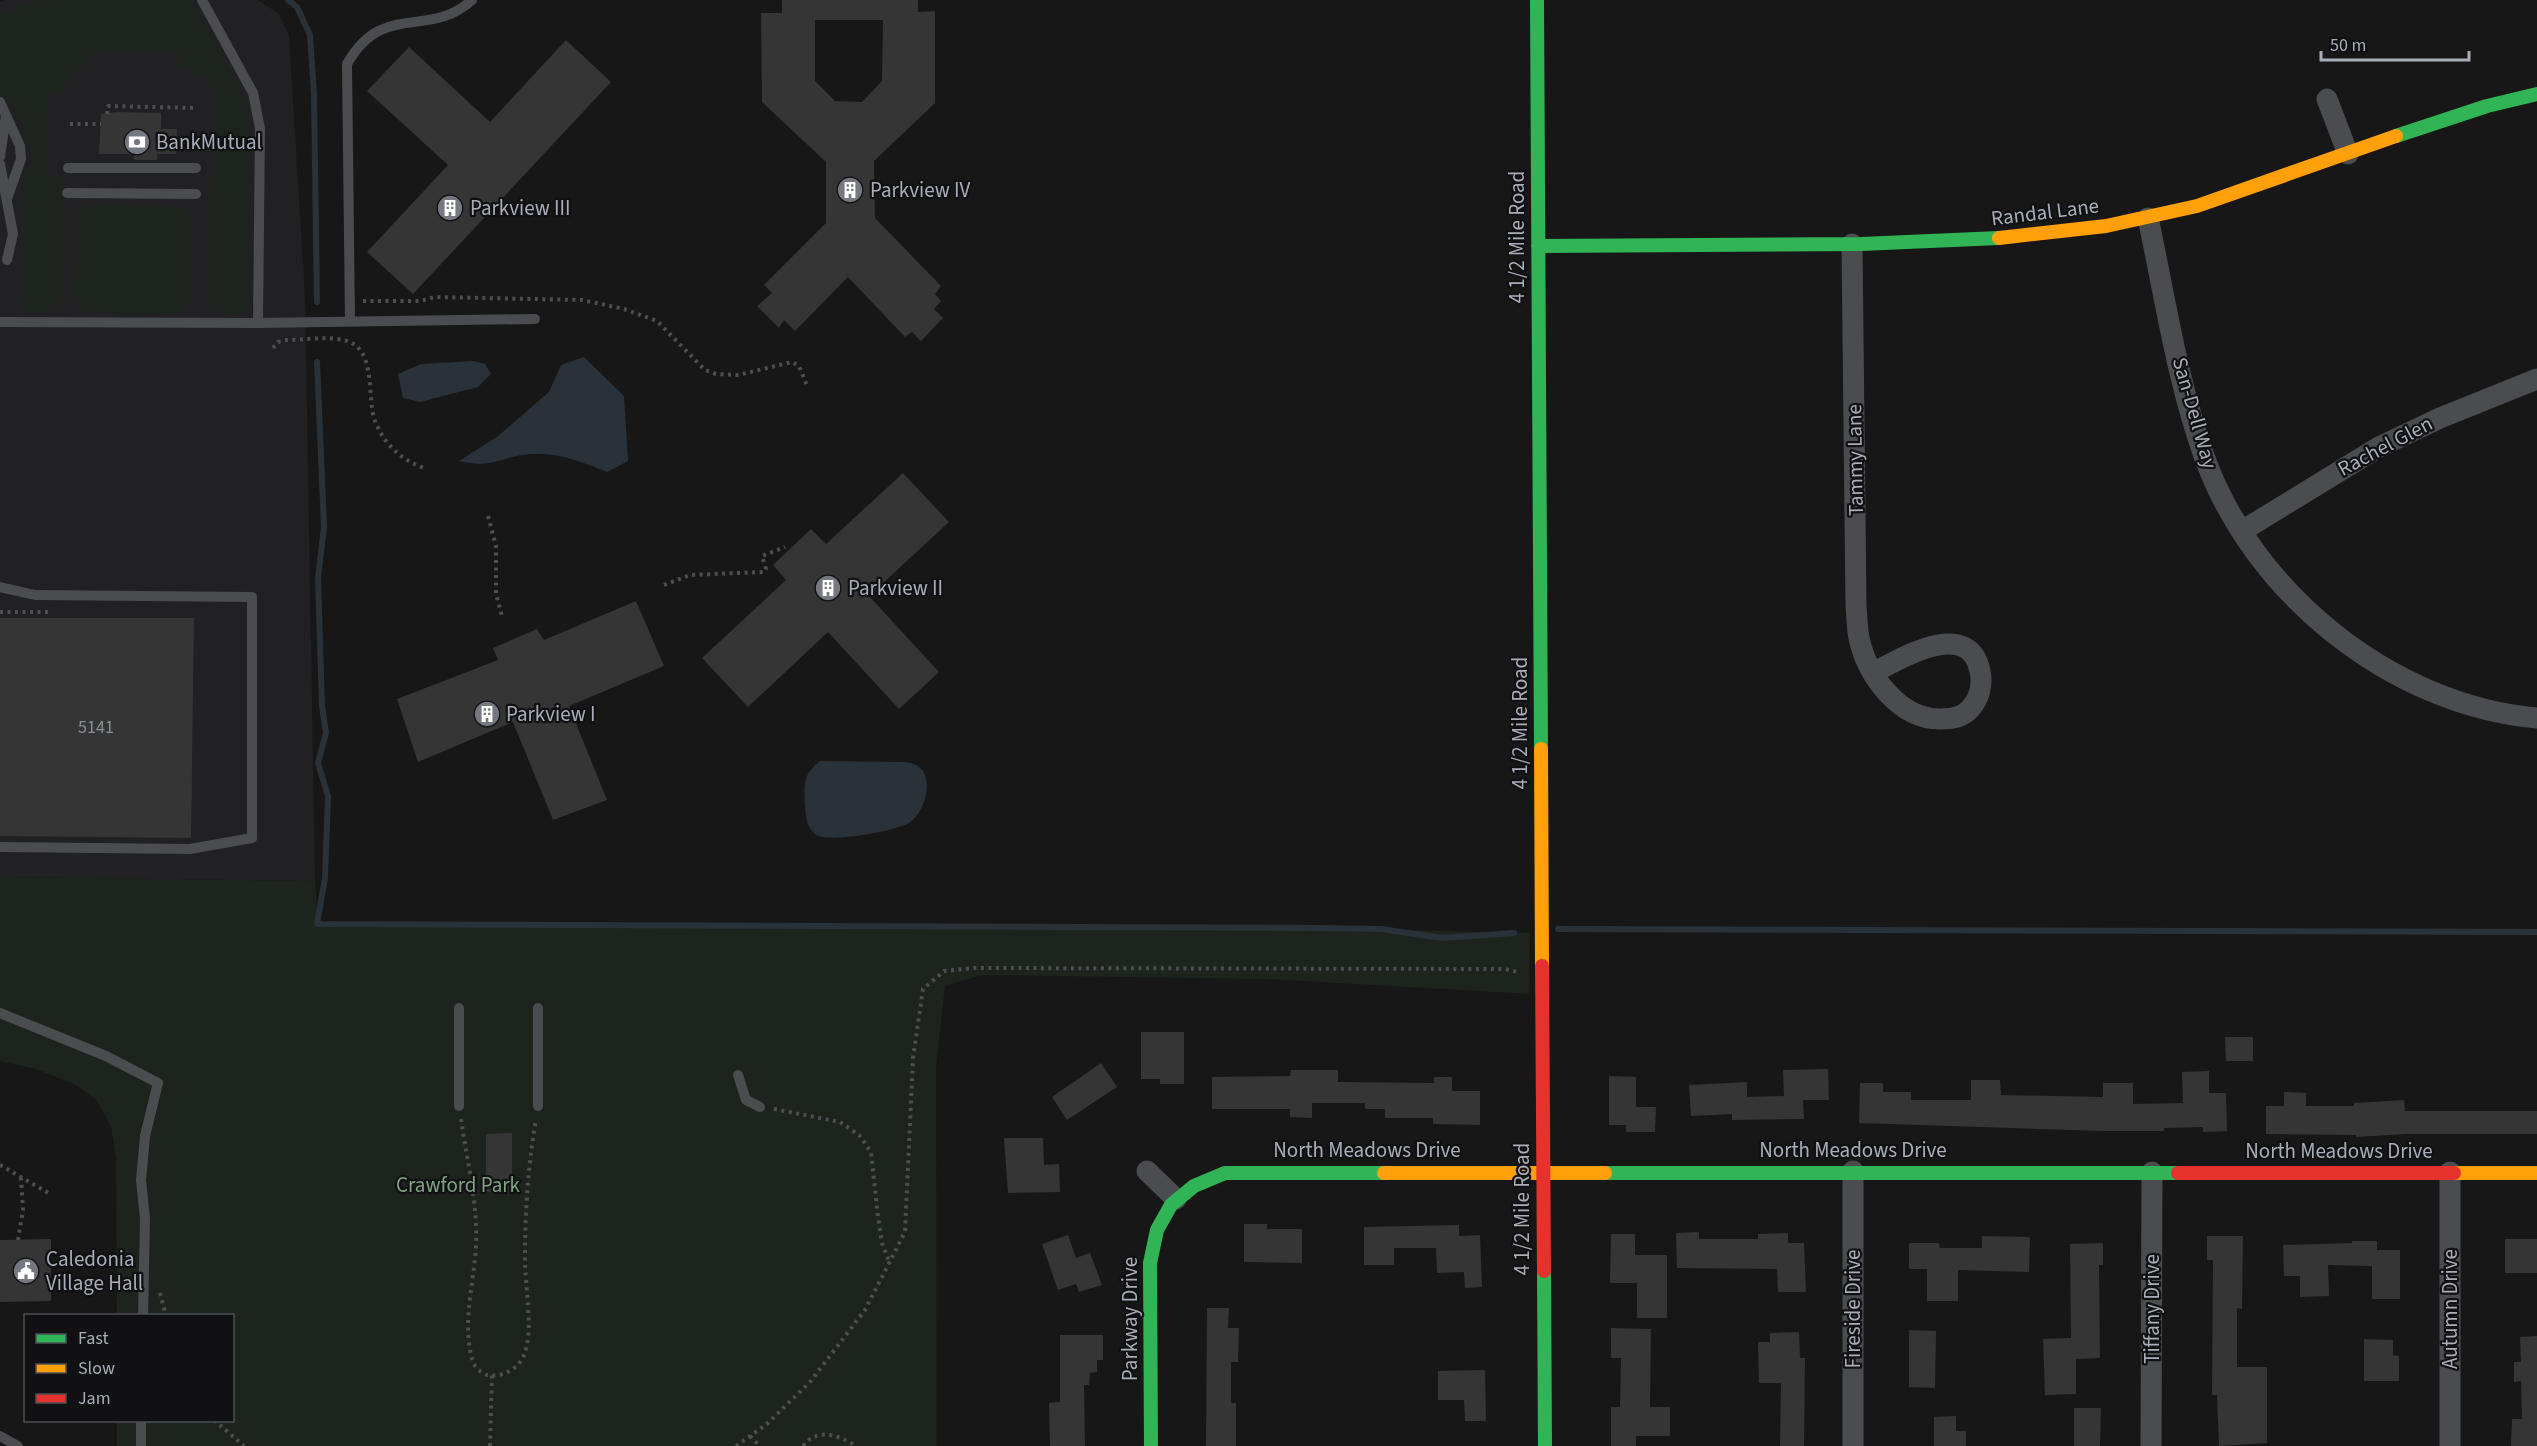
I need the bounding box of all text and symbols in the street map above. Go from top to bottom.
scale bar [2321,24,2470,62]
text: 50 m [2330,33,2366,58]
bank icon: BankMutual [122,127,152,157]
place label: BankMutual [156,127,262,157]
street label: 4 1/2 Mile Road [1502,171,1532,303]
building icon: Parkview IV [835,175,865,205]
place label: Parkview IV [870,175,971,205]
street label: Randal Lane [1989,191,2101,233]
building icon: Parkview III [435,193,465,223]
place label: Parkview III [470,193,571,223]
street label: San-Dell Way [2165,354,2225,472]
street label: Tammy Lane [1839,404,1871,516]
street label: Rachel Glen [2332,408,2438,484]
building icon: Parkview II [813,573,843,603]
place label: Parkview II [848,573,943,603]
street label: 4 1/2 Mile Road [1505,657,1535,789]
building icon: Parkview I [472,699,502,729]
place label: Parkview I [506,699,596,729]
house number: 5141 [78,715,114,740]
street label: North Meadows Drive [1273,1135,1461,1165]
street label: North Meadows Drive [1759,1135,1947,1165]
street label: North Meadows Drive [2245,1136,2433,1166]
street label: 4 1/2 Mile Road [1507,1143,1537,1275]
park label: Crawford Park [396,1170,521,1200]
place label: Caledonia Village Hall [46,1244,143,1298]
street label: Autumn Drive [2435,1249,2465,1369]
street label: Fireside Drive [1838,1250,1868,1368]
street label: Tiffany Drive [2137,1254,2167,1364]
public building icon: Caledonia Village Hall [11,1256,41,1286]
street label: Parkway Drive [1115,1257,1145,1381]
legend [24,1314,234,1422]
text: Fast [78,1326,109,1351]
text: Slow [78,1356,115,1381]
text: Jam [78,1386,111,1411]

